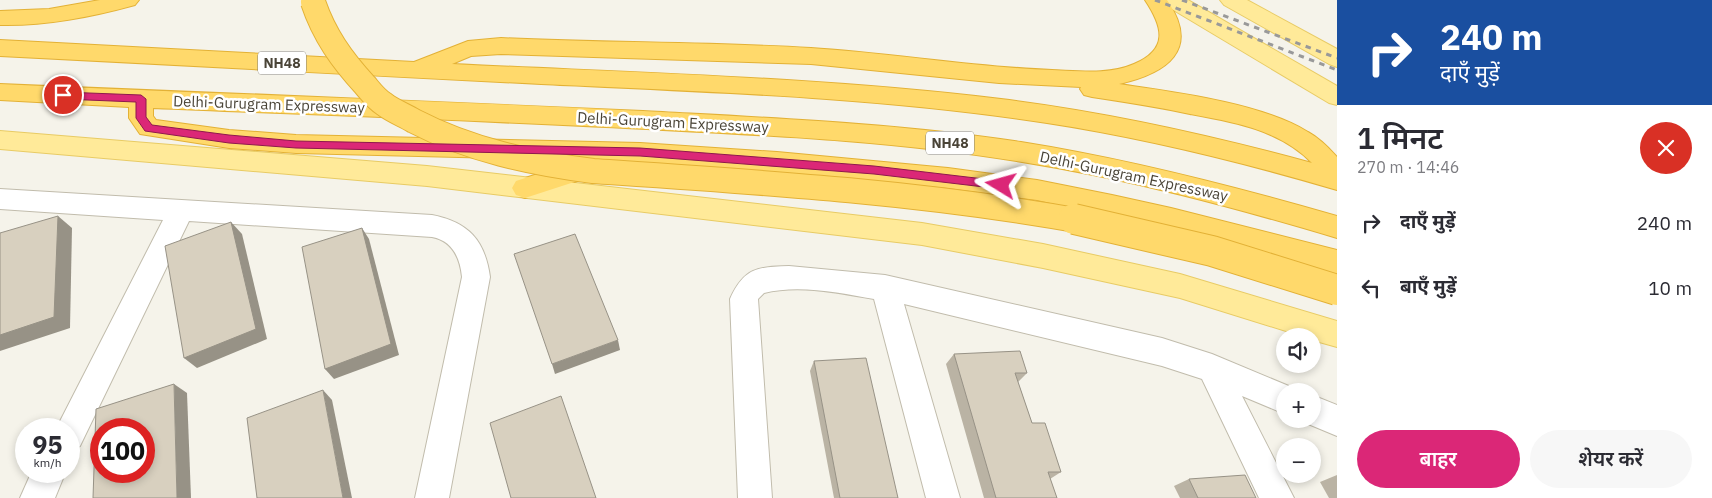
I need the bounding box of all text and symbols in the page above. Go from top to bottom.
text: 240 m [1440,14,1543,60]
icon: right [1357,20,1422,85]
road number: NH48 [258,52,306,74]
text: दाएँ मुड़ें [1440,58,1500,87]
pin [42,74,84,116]
icon: arrive [49,81,77,109]
street label: Delhi-Gurugram Expressway [173,91,366,117]
street label: Delhi-Gurugram Expressway [577,107,770,137]
text: 1 मिनट [1357,118,1443,157]
button: close [1640,122,1692,174]
road number: NH48 [926,132,974,154]
street label: Delhi-Gurugram Expressway [1038,147,1230,205]
text: 270 m · 14:46 [1357,157,1459,177]
position arrow [974,158,1026,210]
icon: right [1357,209,1385,237]
text: दाएँ मुड़ें [1400,209,1456,233]
text: 240 m [1637,211,1692,235]
icon: left [1357,274,1385,302]
text: बाएँ मुड़ें [1400,274,1457,298]
text: 10 m [1648,276,1692,300]
map controls [1276,328,1321,483]
button: sound [1276,328,1321,373]
button: + [1276,383,1321,428]
speed limit sign: 100 [90,418,155,483]
text: 95 [32,428,63,461]
button: बाहर [1357,430,1520,488]
button: शेयर करें [1530,430,1692,488]
button: − [1276,438,1321,483]
text: km/h [33,455,62,470]

